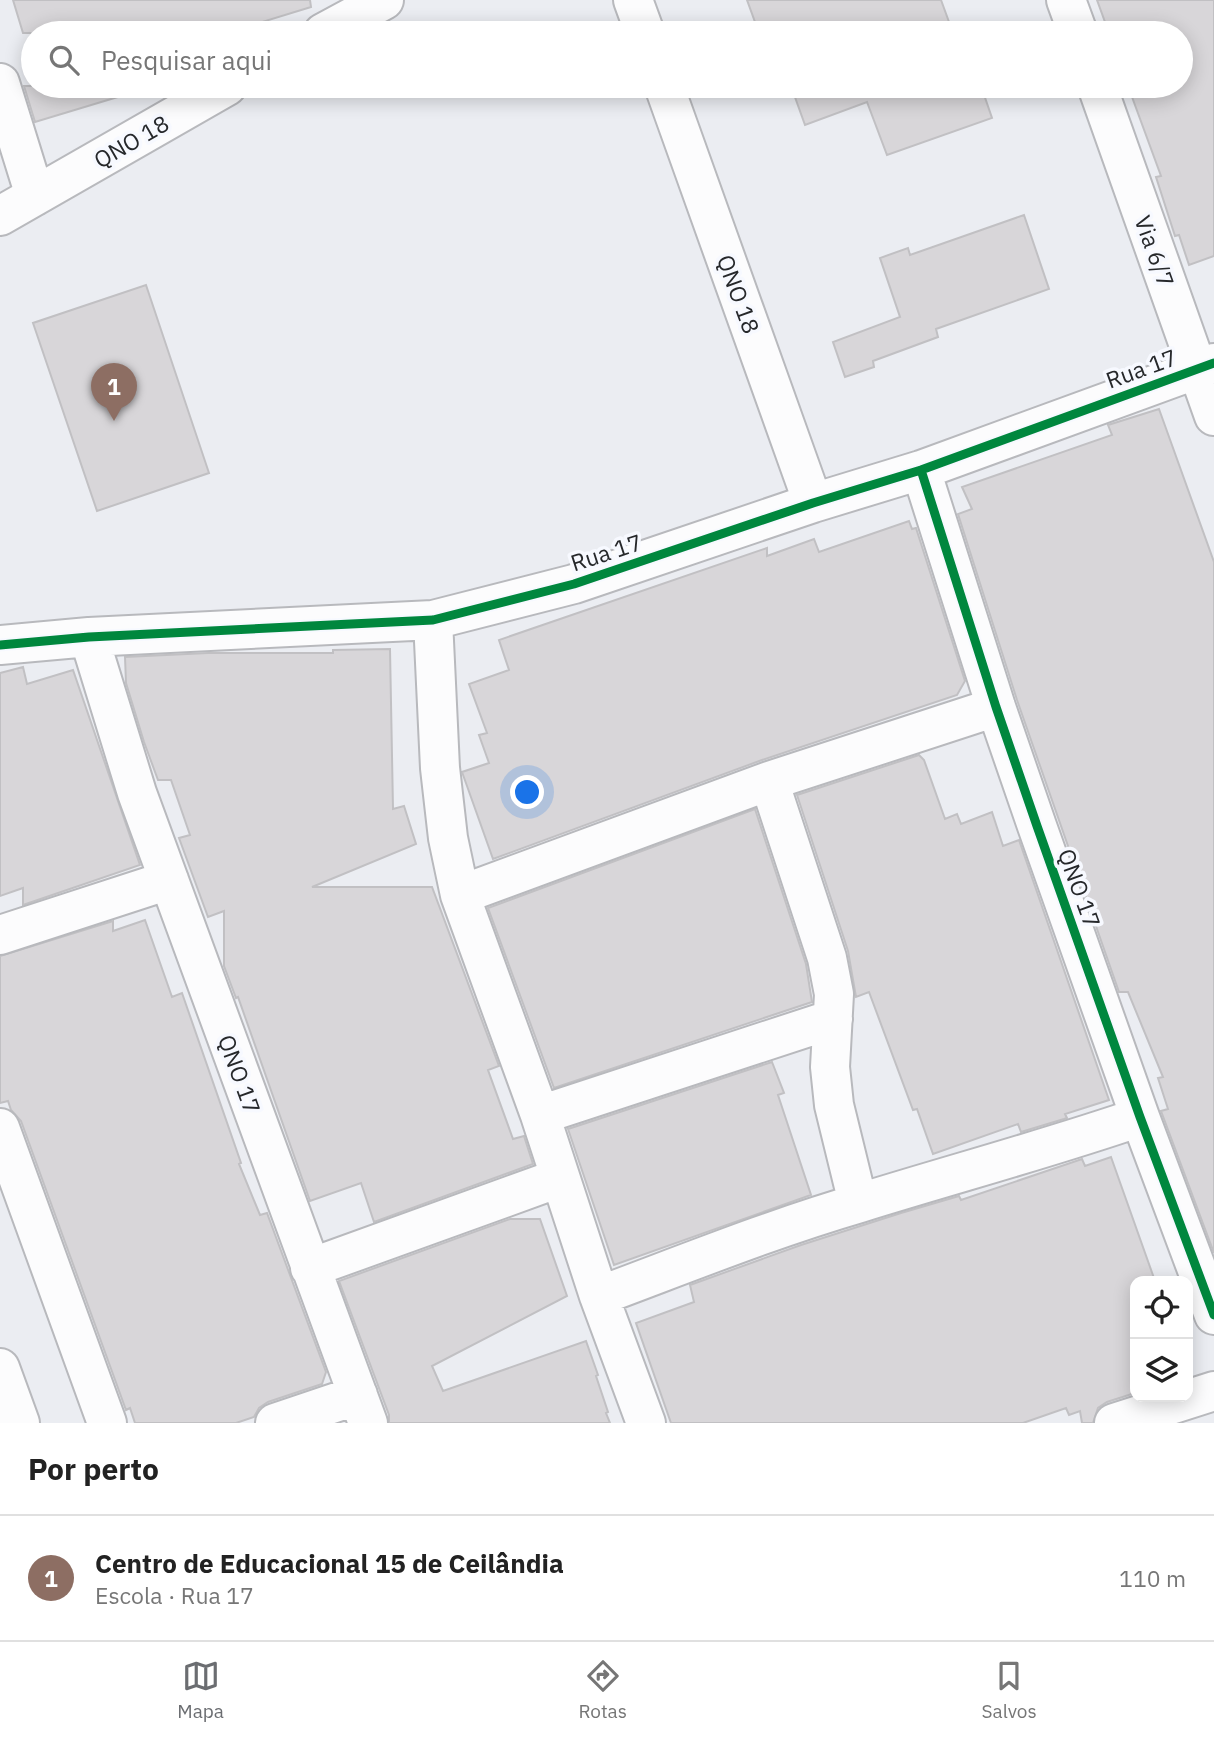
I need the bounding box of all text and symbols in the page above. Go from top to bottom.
search box [21,21,1193,98]
icon: search [45,41,83,79]
text: Pesquisar aqui [101,43,272,77]
street label: QNO 18 [88,108,174,174]
street label: Via 6/7 [1128,211,1182,291]
street label: QNO 18 [711,250,767,338]
street label: Rua 17 [1102,341,1180,395]
pin: 1 [91,363,137,421]
street label: Rua 17 [567,526,645,578]
your location [510,775,544,809]
street label: QNO 17 [1052,844,1108,932]
street label: QNO 17 [212,1030,268,1118]
map controls [1130,1276,1193,1402]
button: locate [1130,1276,1193,1339]
button: layers [1130,1339,1193,1402]
text: Por perto [28,1449,159,1488]
text: Centro de Educacional 15 de Ceilândia [95,1546,564,1580]
text: 1 [44,1563,58,1593]
text: 110 m [1119,1563,1186,1593]
text: Escola · Rua 17 [95,1580,254,1610]
tab: Mapa [177,1657,224,1723]
tab: Rotas [578,1657,627,1723]
tab: Salvos [981,1657,1037,1723]

